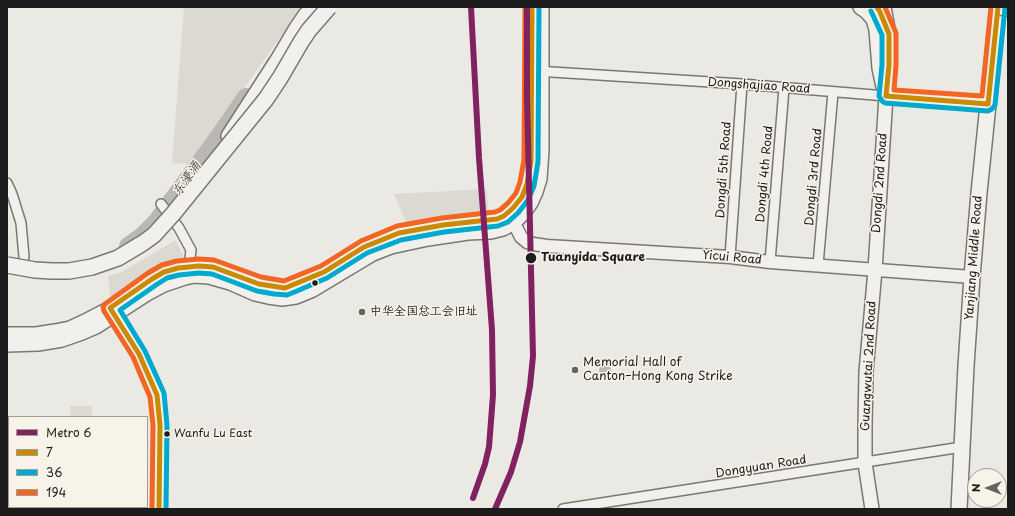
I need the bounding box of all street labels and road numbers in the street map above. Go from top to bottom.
street label: Dongshajiao Road [707,75,811,97]
street label: Dongdi 5th Road [713,121,735,219]
street label: Dongdi 4th Road [754,125,776,223]
street label: Dongdi 3rd Road [803,128,825,226]
street label: Dongdi 2nd Road [869,133,891,233]
street label: Yanjiang Middle Road [962,195,986,321]
street label: Yicui Road [702,248,762,268]
street label: Guangwutai 2nd Road [858,300,880,432]
street label: Dongyuan Road [715,453,807,481]

